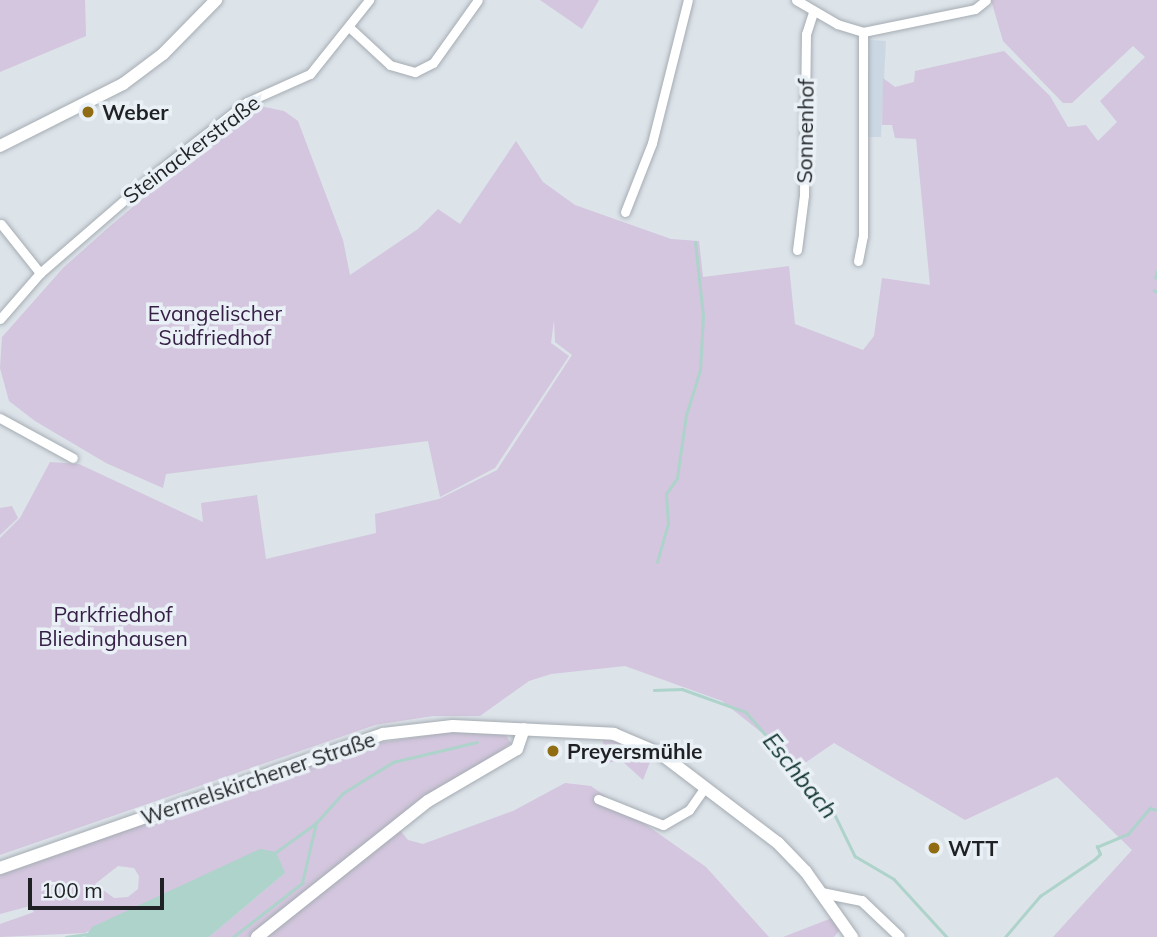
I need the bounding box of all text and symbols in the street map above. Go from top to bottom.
street label: Sonnenhof [791,78,819,184]
street label: Steinackerstraße [118,90,264,208]
place label: Weber [102,99,169,125]
marker: Weber [80,104,96,120]
park label: Evangelischer Südfriedhof [148,300,282,350]
park label: Parkfriedhof Bliedinghausen [38,601,188,651]
street label: Wermelskirchener Straße [138,726,378,830]
water label: Eschbach [757,728,843,824]
place label: Preyersmühle [567,738,703,764]
marker: Preyersmühle [545,743,561,759]
place label: WTT [948,835,998,861]
marker: WTT [926,840,942,856]
scale bar [32,864,168,908]
text: 100 m [41,877,103,903]

